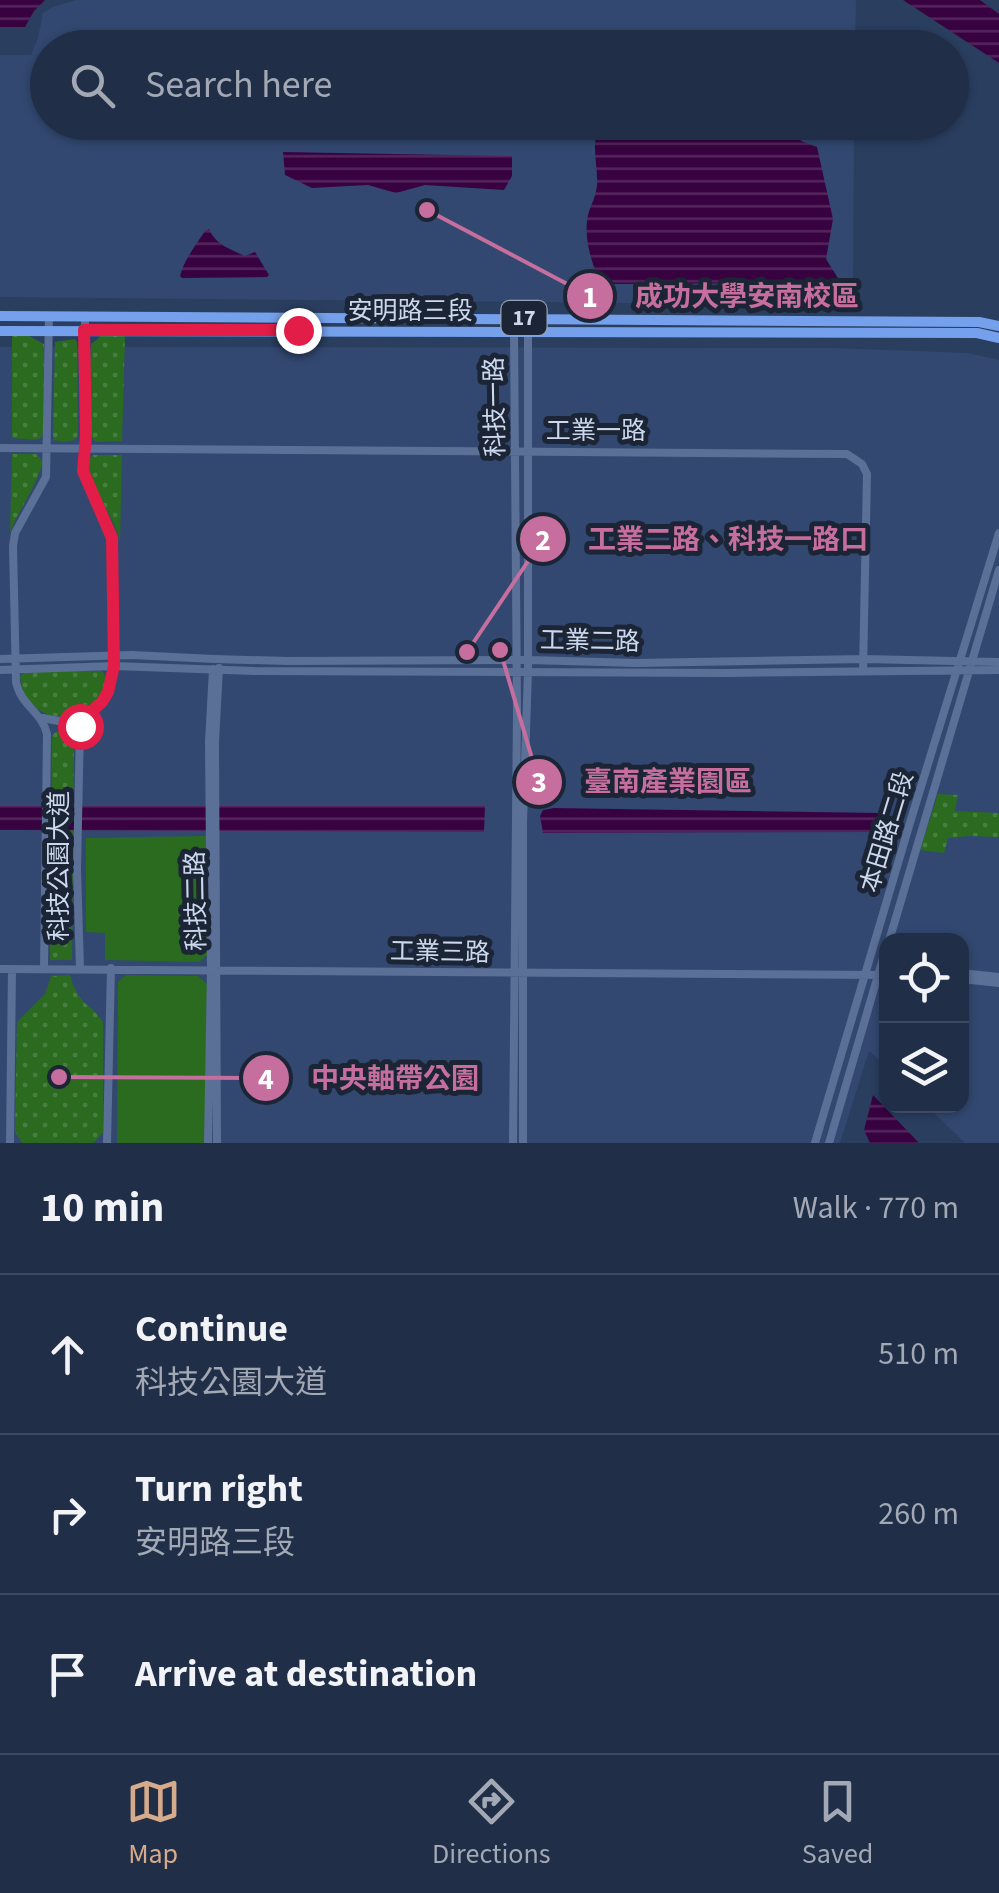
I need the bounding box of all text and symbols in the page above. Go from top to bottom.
search box [30,30,969,140]
icon: search [65,58,120,113]
text: Search here [145,58,332,112]
callout: 成功大學安南校區 [565,267,879,325]
text: 1 [582,276,598,319]
text: 成功大學安南校區 [635,277,859,317]
street label: 安明路三段 [347,293,473,329]
road number: 17 [502,301,546,335]
route end [276,308,322,354]
street label: 科技一路 [476,357,514,457]
street label: 工業一路 [546,413,646,449]
callout: 工業二路、科技一路口 [518,510,888,568]
text: 2 [535,519,551,562]
text: 工業二路、科技一路口 [588,520,868,560]
street label: 工業二路 [540,622,640,660]
route start [58,704,104,750]
callout: 臺南產業園區 [514,753,772,811]
text: 3 [531,761,547,804]
text: 臺南產業園區 [584,762,752,802]
street label: 本田路二段 [852,767,922,897]
street label: 科技公園大道 [41,791,77,941]
street label: 科技二路 [177,851,215,951]
street label: 工業三路 [390,933,490,971]
map controls [879,933,969,1113]
button: locate [879,933,969,1023]
button: layers [879,1023,969,1113]
callout: 中央軸帶公園 [241,1049,499,1107]
text: 4 [258,1058,274,1101]
text: 中央軸帶公園 [311,1059,479,1099]
text: 10 min [40,1178,164,1238]
text: Walk · 770 m [793,1185,959,1231]
text: Continue [135,1302,288,1356]
icon: ahead [40,1327,95,1382]
text: 510 m [878,1331,959,1377]
text: 科技公園大道 [135,1360,327,1406]
text: Turn right [135,1462,303,1516]
icon: right [40,1487,95,1542]
text: 260 m [878,1491,959,1537]
text: 安明路三段 [135,1520,295,1566]
icon: arrive [40,1647,95,1702]
text: Arrive at destination [135,1647,477,1701]
tab: Map [126,1774,181,1874]
tab: Directions [432,1774,551,1874]
tab: Saved [802,1774,873,1874]

